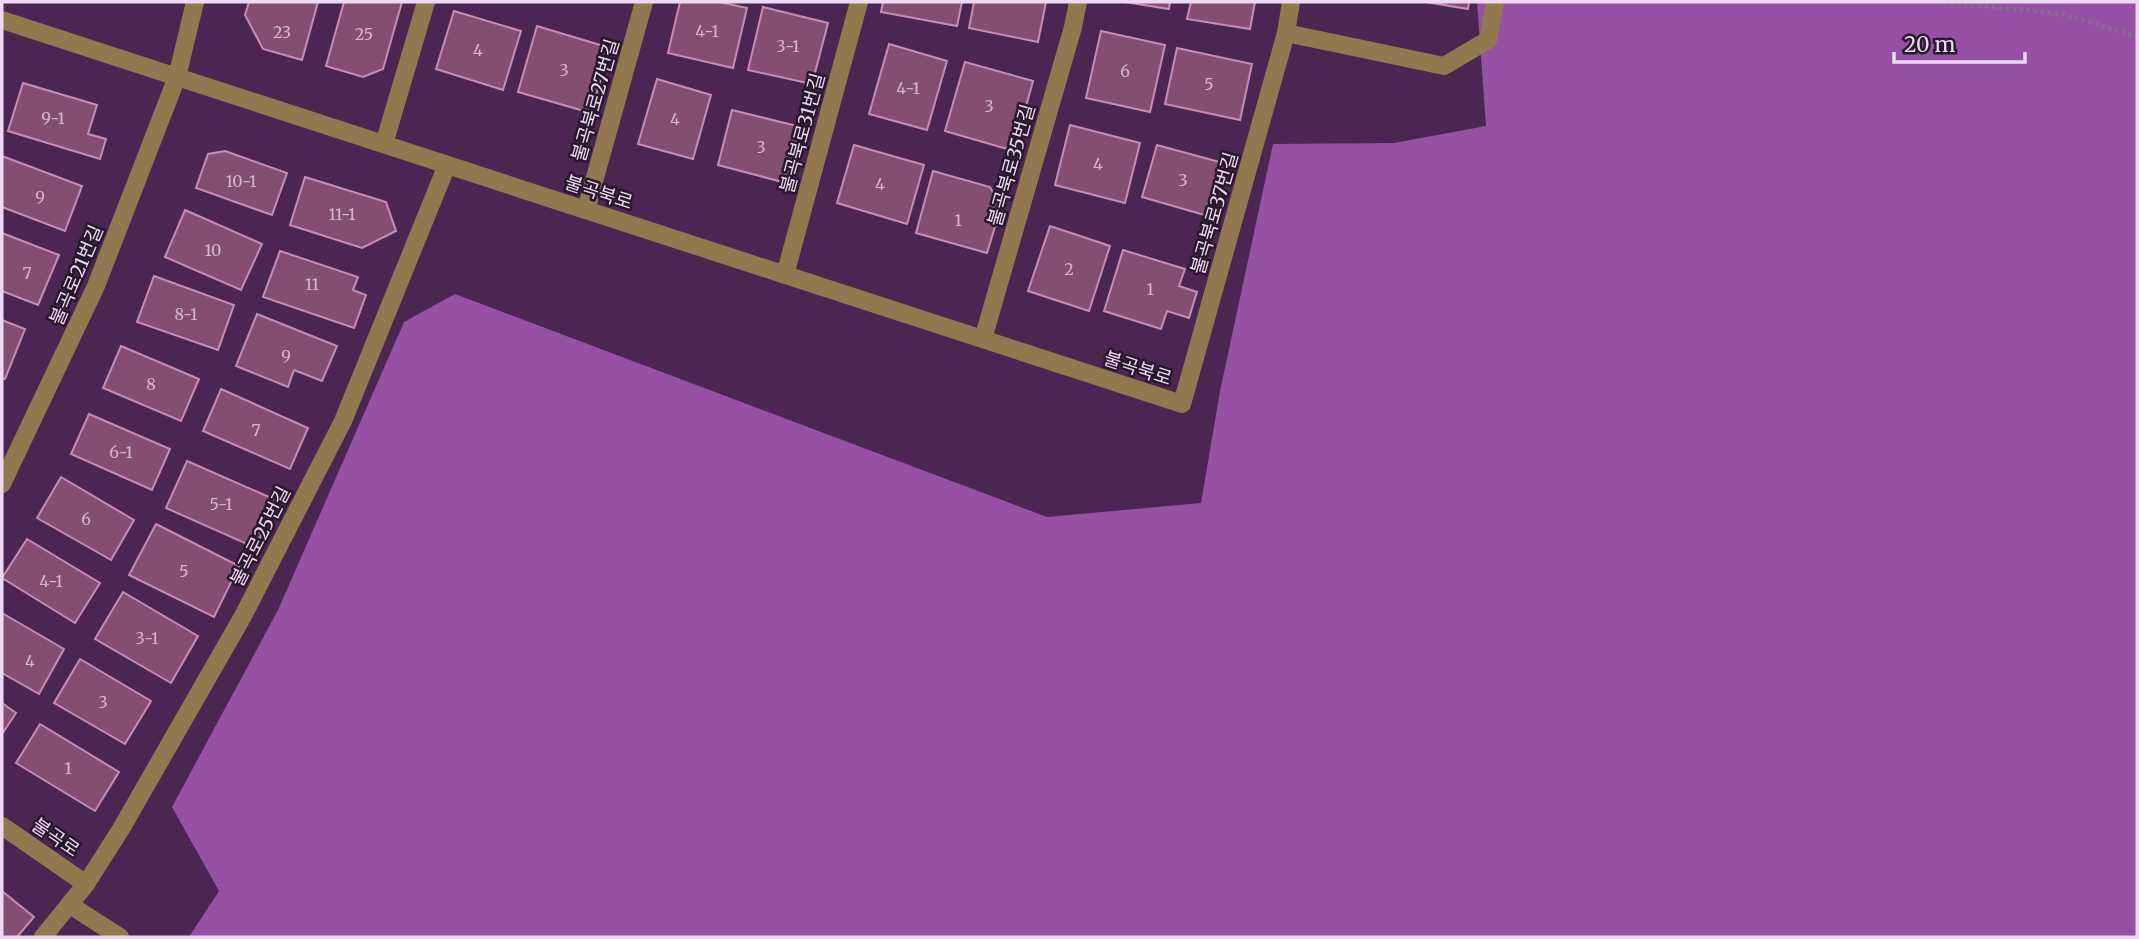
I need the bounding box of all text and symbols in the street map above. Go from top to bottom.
house number: 4-1 [695,21,719,41]
scale bar [1894,21,2025,65]
house number: 23 [273,22,291,42]
house number: 25 [355,24,373,44]
text: 20 m [1904,31,1956,58]
street label: 불곡북로27번길 [566,36,624,164]
house number: 3-1 [777,36,799,56]
house number: 4 [473,40,483,60]
house number: 3 [559,60,569,80]
house number: 6 [1120,61,1130,81]
street label: 불곡북로31번길 [774,70,830,196]
house number: 5 [1204,74,1214,94]
house number: 4-1 [896,78,920,98]
house number: 3 [984,96,994,116]
street label: 불곡북로35번길 [982,101,1040,229]
house number: 9-1 [41,108,65,128]
house number: 4 [670,109,680,129]
house number: 3 [756,137,766,157]
street label: 불곡북로37번길 [1185,149,1243,277]
house number: 4 [1093,154,1103,174]
street label: 불곡북로 [562,170,636,214]
house number: 3 [1178,170,1188,190]
house number: 10-1 [226,171,256,191]
house number: 4 [875,174,885,194]
house number: 9 [35,187,45,207]
house number: 11-1 [329,204,355,224]
house number: 1 [954,210,962,230]
street label: 불곡로21번길 [44,221,108,329]
house number: 10 [205,240,221,260]
house number: 2 [1064,259,1074,279]
house number: 7 [22,263,32,283]
house number: 11 [305,274,319,294]
house number: 1 [1146,279,1154,299]
house number: 8-1 [174,304,198,324]
house number: 9 [281,346,291,366]
street label: 불곡북로 [1101,346,1175,390]
house number: 8 [146,374,156,394]
house number: 7 [251,420,261,440]
house number: 6-1 [109,442,133,462]
street label: 불곡로25번길 [225,482,295,590]
house number: 5-1 [209,494,233,514]
house number: 6 [81,509,91,529]
house number: 5 [179,561,189,581]
house number: 4-1 [39,571,63,591]
house number: 3-1 [136,628,158,648]
house number: 4 [25,651,35,671]
house number: 3 [98,692,108,712]
house number: 1 [64,758,72,778]
street label: 불곡로 [28,812,84,862]

